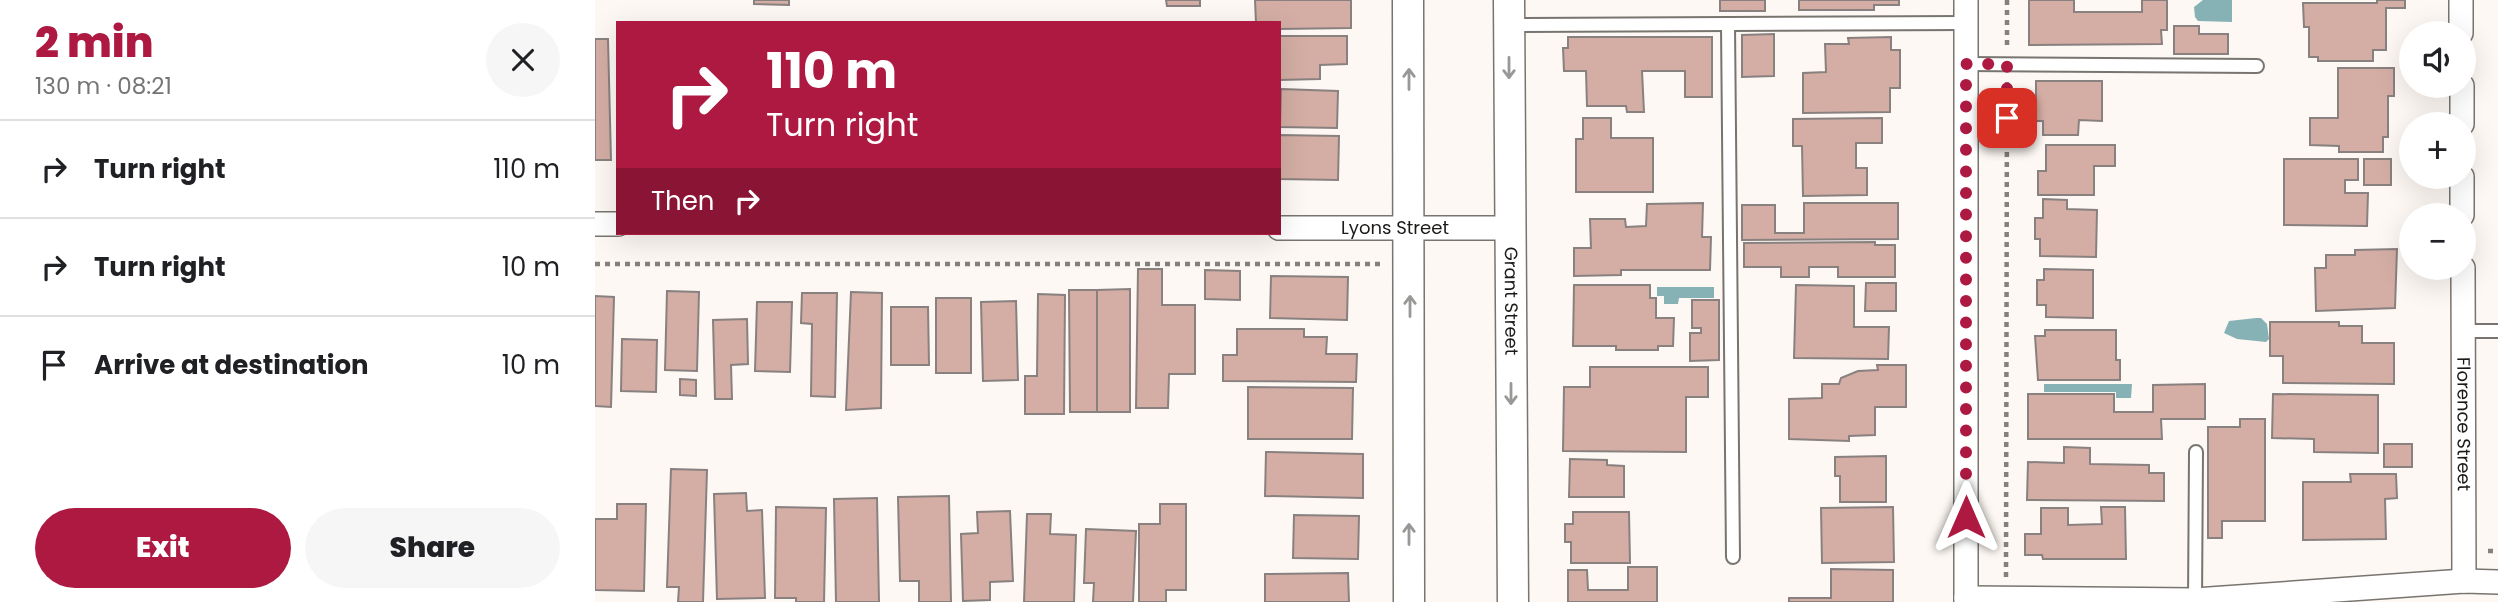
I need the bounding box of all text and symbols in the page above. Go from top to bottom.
text: 2 min [35,13,153,72]
map controls [2399,21,2476,280]
button: sound [2399,21,2476,98]
button: close [486,23,560,97]
text: 110 m [766,37,897,105]
icon: right [651,49,742,140]
one-way arrow [1502,56,1516,79]
one-way arrow [1402,68,1416,91]
text: 130 m · 08:21 [35,70,172,102]
pin [1977,88,2037,148]
icon: arrive [1988,99,2026,137]
text: Turn right [766,102,918,147]
button: + [2399,112,2476,189]
icon: right [35,150,73,188]
text: Turn right [94,151,226,187]
text: 110 m [493,151,560,187]
icon: right [728,182,766,220]
text: Then [651,183,714,219]
button: − [2399,203,2476,280]
street label: Lyons Street [1341,215,1449,240]
street label: Grant Street [1499,247,1524,355]
icon: right [35,248,73,286]
text: Turn right [94,249,226,285]
text: 10 m [502,249,560,285]
one-way arrow [1403,295,1417,318]
icon: arrive [35,346,73,384]
text: Arrive at destination [94,347,369,383]
text: 10 m [502,347,560,383]
street label: Florence Street [2451,357,2477,491]
one-way arrow [1504,382,1518,405]
position arrow [1929,480,2003,554]
button: Exit [35,508,291,588]
button: Share [305,508,560,588]
one-way arrow [1402,523,1416,546]

